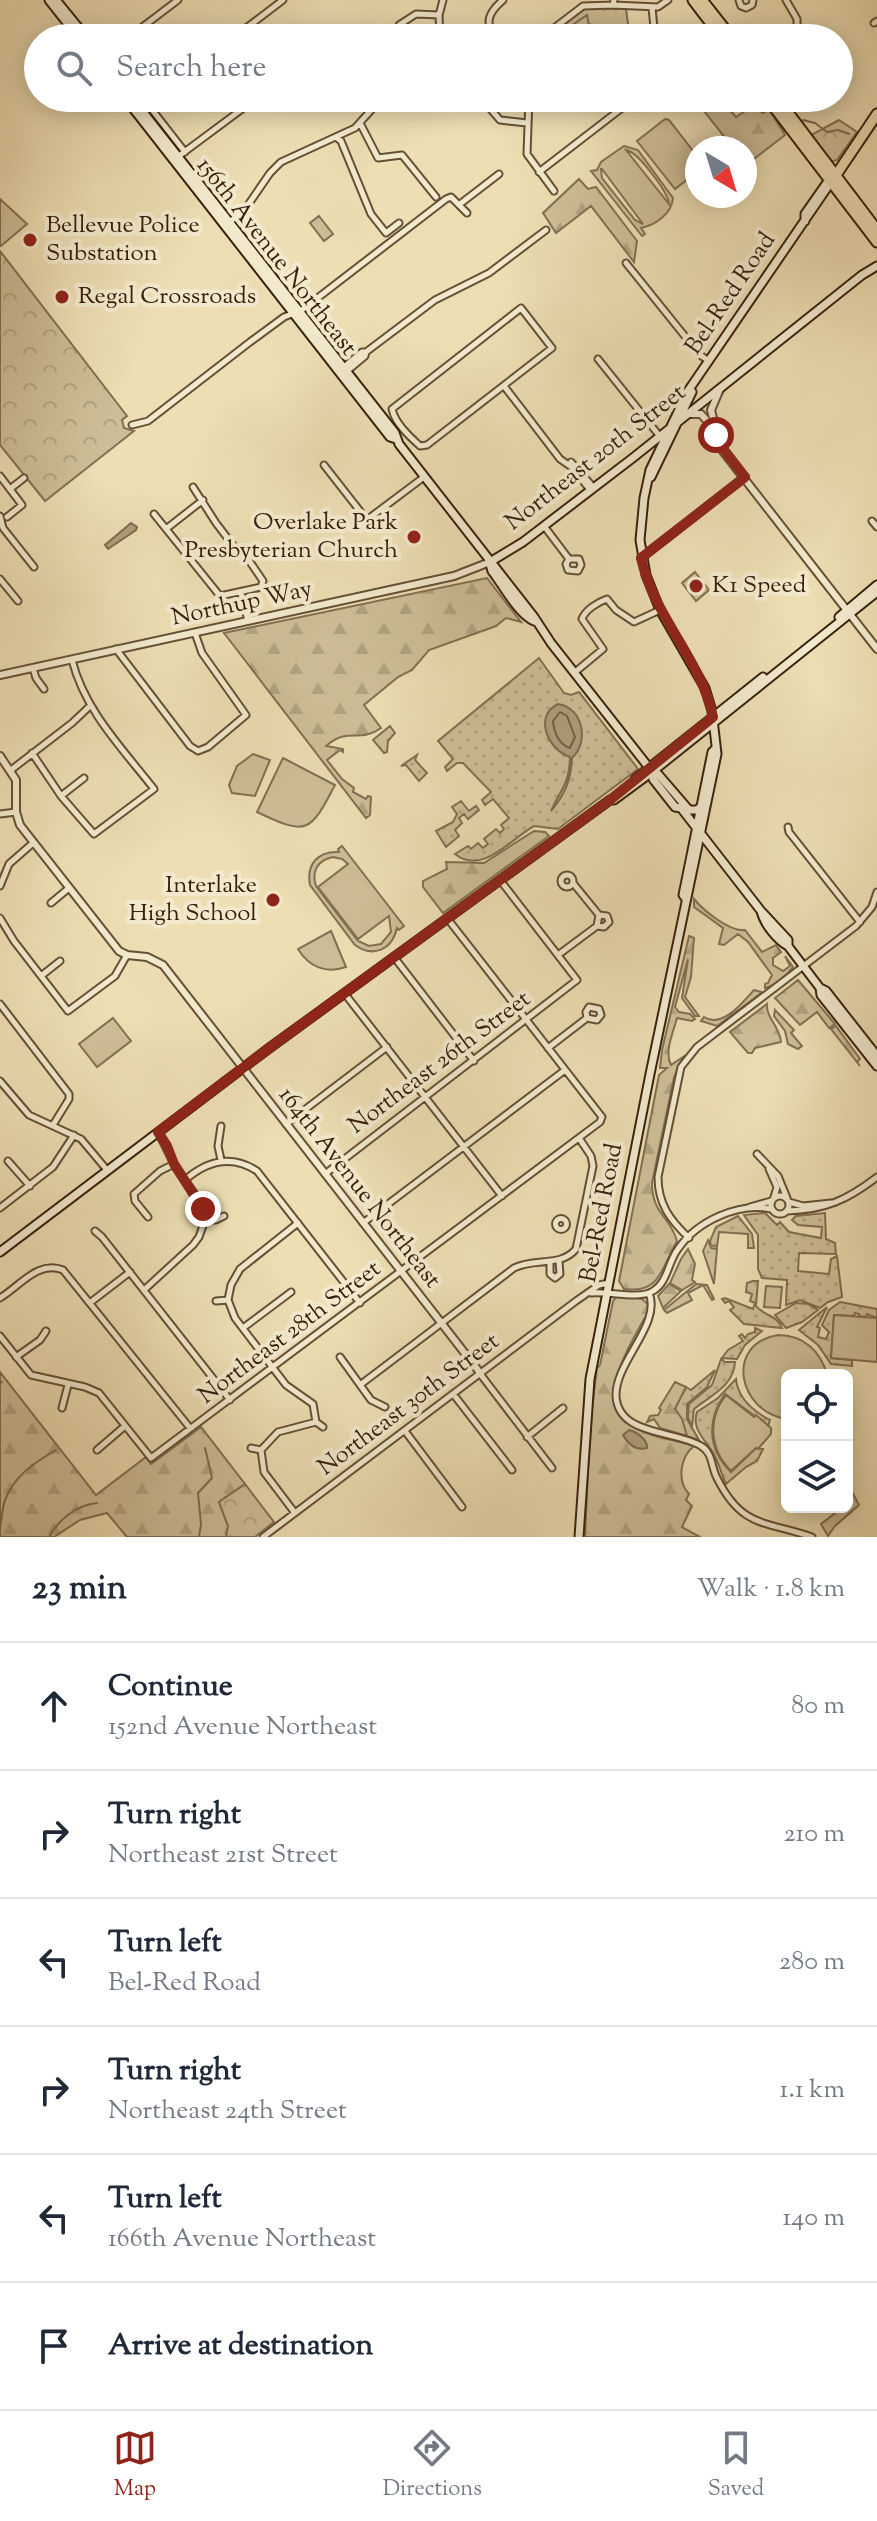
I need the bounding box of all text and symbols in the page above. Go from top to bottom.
search box [24,24,853,112]
icon: search [52,46,96,90]
text: Search here [116,47,266,90]
north arrow [685,136,757,208]
street label: 156th Avenue Northeast [188,150,364,364]
place label: Bellevue Police Substation [46,209,200,271]
street label: Bel-Red Road [677,226,785,362]
marker: Bellevue Police Substation [21,231,39,249]
place label: Regal Crossroads [78,280,256,314]
marker: Regal Crossroads [53,288,71,306]
street label: Northeast 20th Street [498,377,694,539]
route start [698,417,734,453]
place label: Overlake Park Presbyterian Church [185,506,398,568]
marker: Overlake Park Presbyterian Church [405,528,423,546]
place label: K1 Speed [712,569,807,603]
street label: Northup Way [168,572,316,636]
marker: K1 Speed [687,577,705,595]
place label: Interlake High School [129,869,257,931]
marker: Interlake High School [264,891,282,909]
street label: Northeast 26th Street [342,983,538,1143]
street label: 164th Avenue Northeast [270,1080,448,1296]
street label: Bel-Red Road [572,1140,632,1286]
route end [185,1191,221,1227]
street label: Northeast 28th Street [192,1253,388,1413]
street label: Northeast 30th Street [311,1325,507,1485]
map controls [781,1369,853,1513]
button: locate [781,1369,853,1441]
button: layers [781,1441,853,1513]
text: 23 min [32,1565,127,1614]
text: Walk · 1.8 km [697,1571,845,1608]
text: Continue [108,1666,233,1709]
icon: ahead [32,1684,76,1728]
text: 80 m [791,1688,845,1725]
text: 152nd Avenue Northeast [108,1709,377,1746]
text: Turn right [108,1794,241,1837]
icon: right [32,1812,76,1856]
text: 210 m [783,1816,845,1853]
text: Northeast 21st Street [108,1837,338,1874]
text: Turn left [108,1922,222,1965]
icon: left [32,1940,76,1984]
text: 280 m [779,1944,845,1981]
text: Bel-Red Road [108,1965,261,2002]
text: Turn right [108,2050,241,2093]
icon: right [32,2068,76,2112]
text: 1.1 km [780,2072,845,2109]
text: Northeast 24th Street [108,2093,347,2130]
text: Turn left [108,2178,222,2221]
icon: left [32,2196,76,2240]
text: 140 m [782,2200,845,2237]
text: 166th Avenue Northeast [108,2221,376,2258]
icon: arrive [32,2324,76,2368]
text: Arrive at destination [108,2325,373,2368]
tab: Map [113,2426,157,2506]
tab: Directions [383,2426,482,2506]
tab: Saved [708,2426,764,2506]

